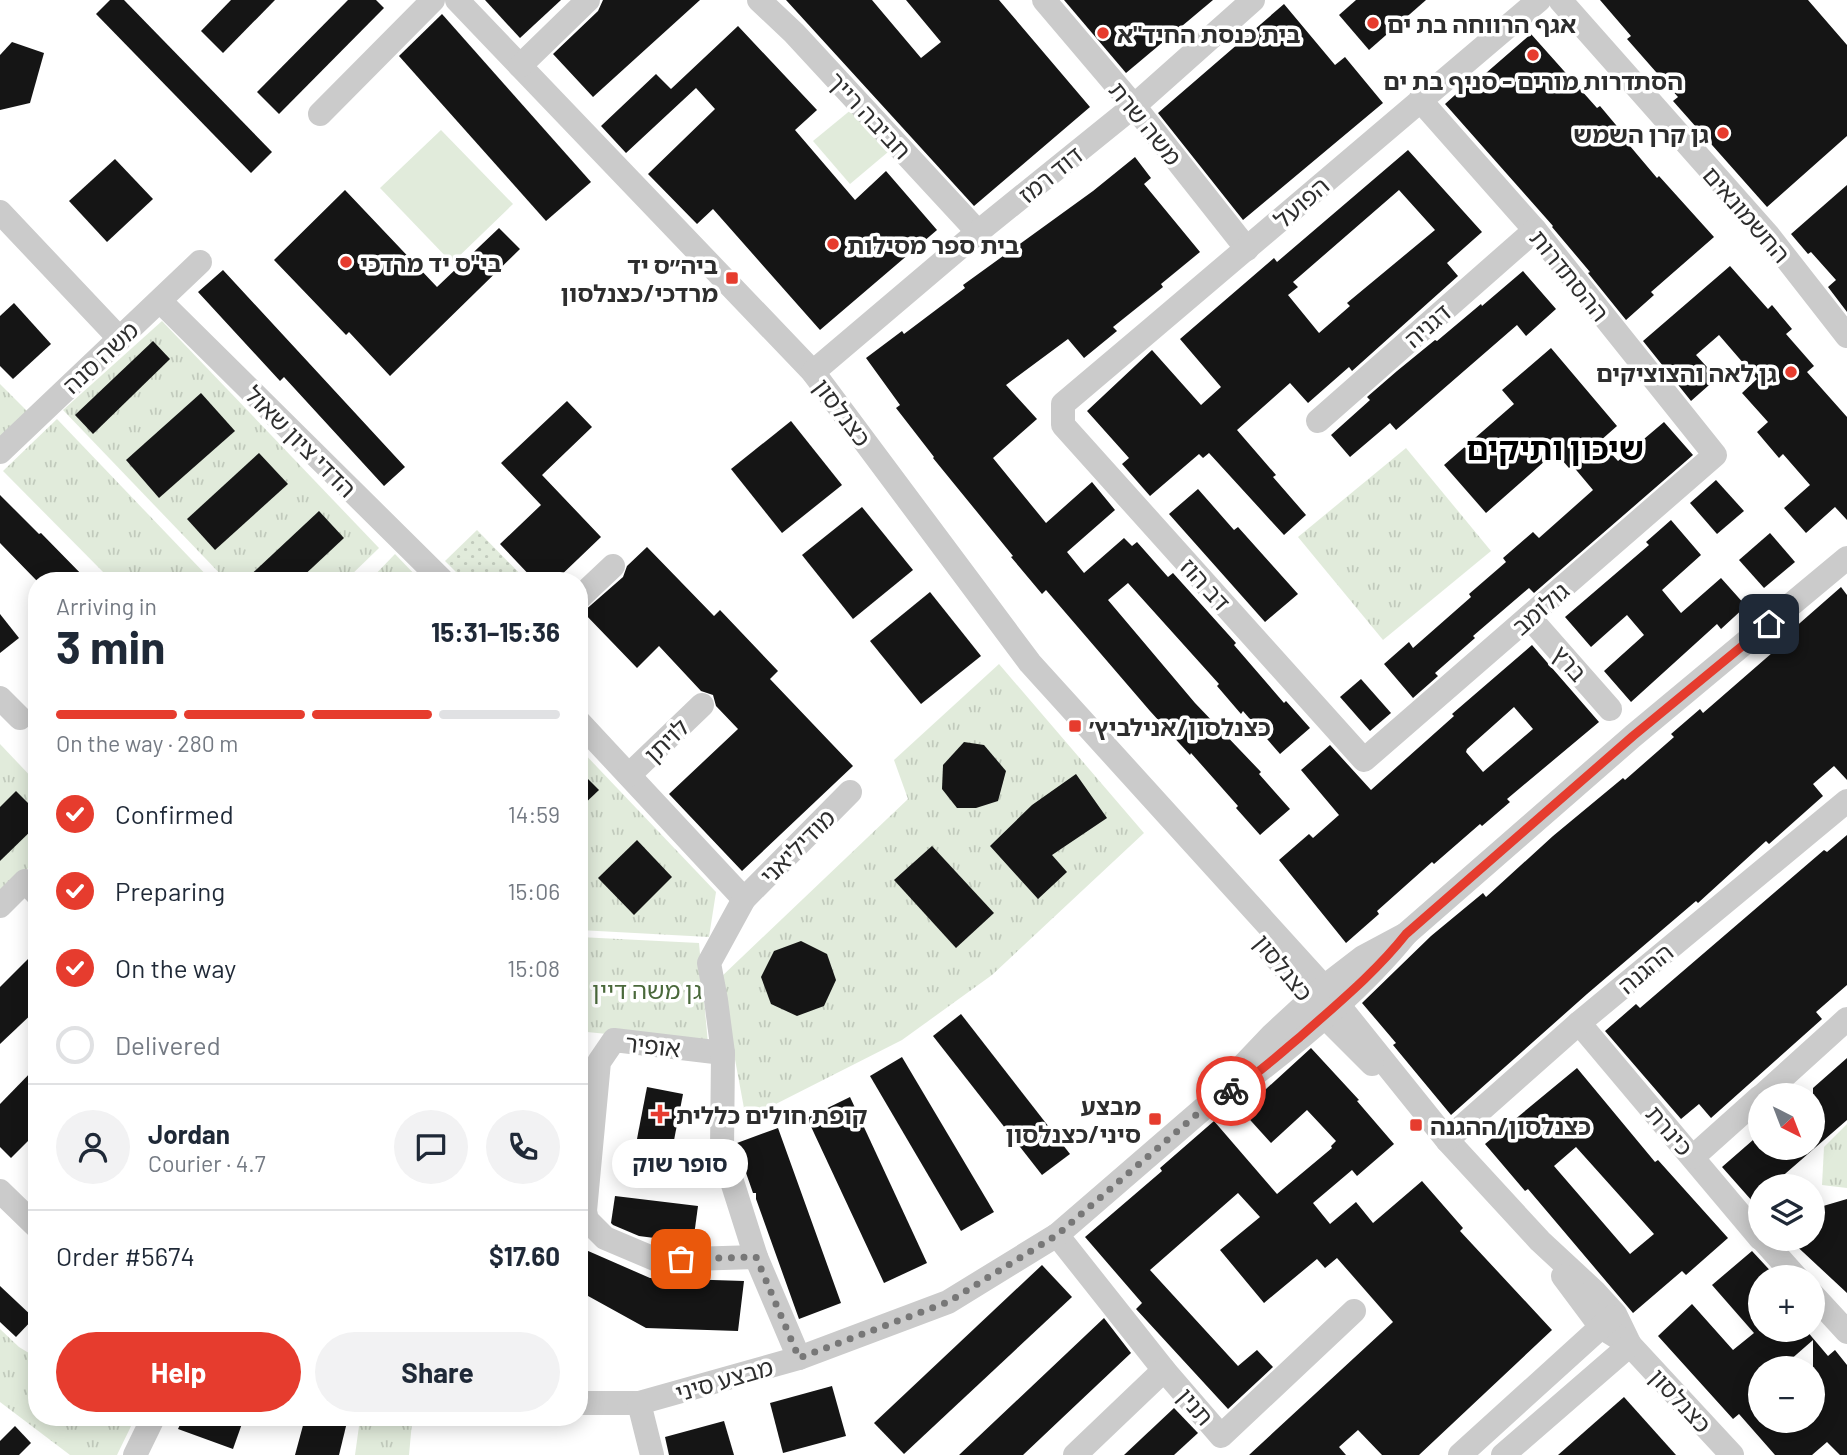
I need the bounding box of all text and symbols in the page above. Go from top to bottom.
place label: אגף הרווחה בת ים [1387,9,1576,38]
marker: אגף הרווחה בת ים [1365,15,1381,31]
place label: בית כנסת החיד"א [1117,19,1300,48]
marker: בית כנסת החיד"א [1095,25,1111,41]
marker: הסתדרות מורים - סניף בת ים [1525,47,1541,63]
street label: חביבה רייך [822,65,918,165]
place label: הסתדרות מורים - סניף בת ים [1383,66,1683,95]
street label: משה שרת [1104,75,1188,171]
place label: גן קרן השמש [1573,119,1709,148]
marker: גן קרן השמש [1715,125,1731,141]
street label: דוד רמז [1012,139,1088,209]
street label: החשמונאים [1697,160,1797,268]
street label: הפועל [1268,170,1334,234]
street label: ההסתדרות [1524,223,1616,327]
place label: בית ספר מסילות [847,230,1019,259]
marker: בית ספר מסילות [825,236,841,252]
place label: בי"ס יד מרדכי [360,248,502,277]
place label: ביה״ס יד מרדכי/כצנלסון [561,250,718,307]
marker: בי"ס יד מרדכי [338,254,354,270]
marker: ביה״ס יד מרדכי/כצנלסון [724,270,740,286]
street label: דגניה [1398,297,1456,353]
street label: משה סנה [56,315,144,399]
place label: גן לאה והצוציקים [1596,358,1777,387]
marker: גן לאה והצוציקים [1783,364,1799,380]
street label: כצנלסון [808,372,878,452]
street label: הדדי ציון שאול [239,379,363,503]
district label: שיכון ותיקים [1466,428,1644,466]
street label: דב הוז [1175,552,1237,616]
street label: גולומב [1506,576,1574,640]
text: Arriving in [56,592,157,620]
pin [1739,594,1799,654]
icon: home [1750,605,1788,643]
text: 15:31–15:36 [431,616,560,647]
text: 3 min [56,618,165,673]
street label: ברץ [1546,639,1594,687]
street label: לויתן [638,712,694,768]
place label: כצנלסון/אנילביץ׳ [1089,712,1271,741]
marker: כצנלסון/אנילביץ׳ [1067,718,1083,734]
text: On the way · 280 m [56,729,238,757]
icon: check [56,795,94,833]
text: Confirmed [115,798,234,829]
text: 14:59 [508,800,560,828]
street label: מודיליאני [754,803,840,889]
icon: check [56,872,94,910]
text: Preparing [115,875,225,906]
text: 15:06 [507,877,560,905]
street label: כצנלסון [1248,928,1320,1006]
street label: ההגנה [1611,937,1679,999]
icon: check [56,949,94,987]
text: On the way [115,952,236,983]
text: 15:08 [507,954,560,982]
park label: גן משה דיין [592,975,702,1004]
street label: אופיר [624,1028,682,1062]
text: Delivered [115,1029,221,1060]
courier [1196,1056,1266,1126]
icon: bike [1212,1072,1250,1110]
north arrow [1748,1083,1825,1160]
map controls [1748,1083,1825,1433]
place label: מבצע סיני/כצנלסון [1005,1091,1141,1148]
street label: כינרת [1640,1099,1700,1161]
place label: קופת חולים כללית [676,1100,868,1129]
marker: קופת חולים כללית [650,1104,670,1124]
button: person [56,1110,130,1184]
button: chat [394,1110,468,1184]
button: phone [486,1110,560,1184]
marker: מבצע סיני/כצנלסון [1147,1111,1163,1127]
place label: כצנלסון/ההגנה [1430,1111,1591,1140]
marker: כצנלסון/ההגנה [1408,1117,1424,1133]
text: Jordan [148,1118,230,1149]
callout: סופר שוק [613,1140,749,1189]
text: Courier · 4.7 [148,1149,266,1177]
text: סופר שוק [632,1149,728,1177]
button: layers [1748,1174,1825,1251]
pin [651,1229,711,1289]
text: Order #5674 [56,1240,195,1271]
text: $17.60 [489,1240,560,1271]
icon: bag [662,1240,700,1278]
button: + [1748,1265,1825,1342]
button: Help [56,1332,301,1412]
button: Share [315,1332,560,1412]
street label: מבצע סיני [672,1351,776,1407]
button: − [1748,1356,1825,1433]
street label: כצנלסון [1644,1362,1718,1438]
street label: תנין [1172,1381,1220,1431]

